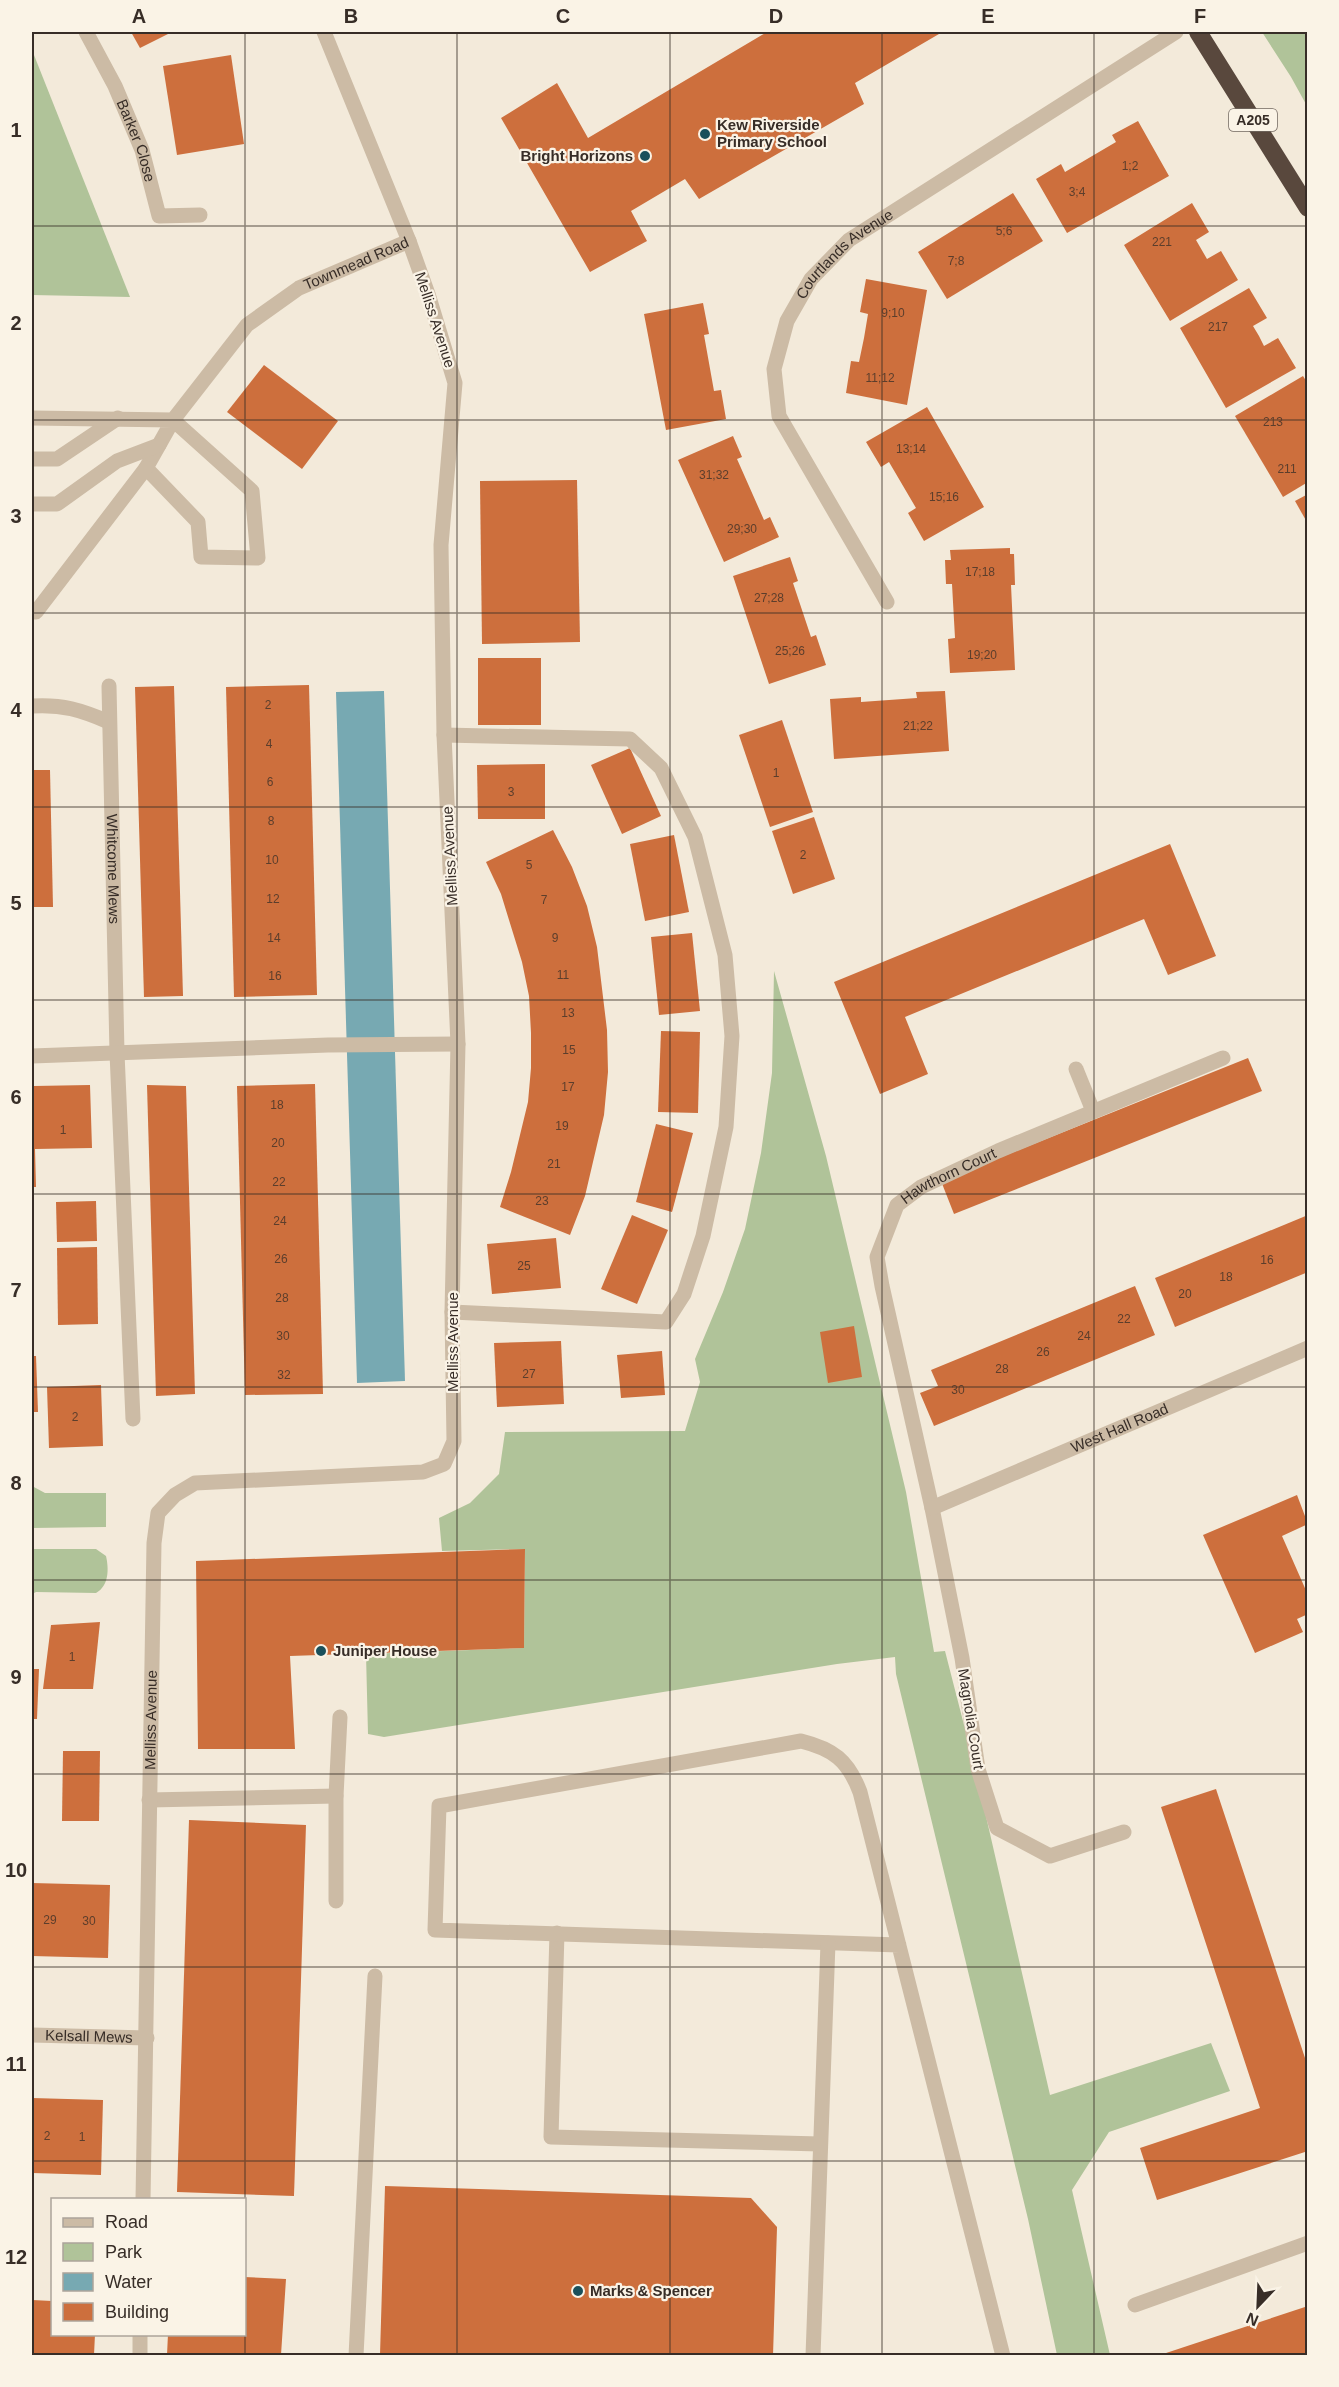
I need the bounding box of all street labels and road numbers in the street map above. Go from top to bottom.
street label: Barker Close [114,97,159,184]
road number: A205 [1229,109,1277,131]
street label: Courtlands Avenue [792,205,896,302]
street label: Townmead Road [301,233,411,293]
street label: Melliss Avenue [412,270,459,370]
street label: Melliss Avenue [438,806,461,906]
street label: Whitcome Mews [104,814,123,924]
street label: Hawthorn Court [897,1144,999,1207]
street label: Melliss Avenue [444,1292,461,1392]
street label: West Hall Road [1068,1399,1171,1456]
street label: Magnolia Court [955,1667,988,1771]
street label: Melliss Avenue [141,1670,160,1770]
street label: Kelsall Mews [45,2026,133,2046]

